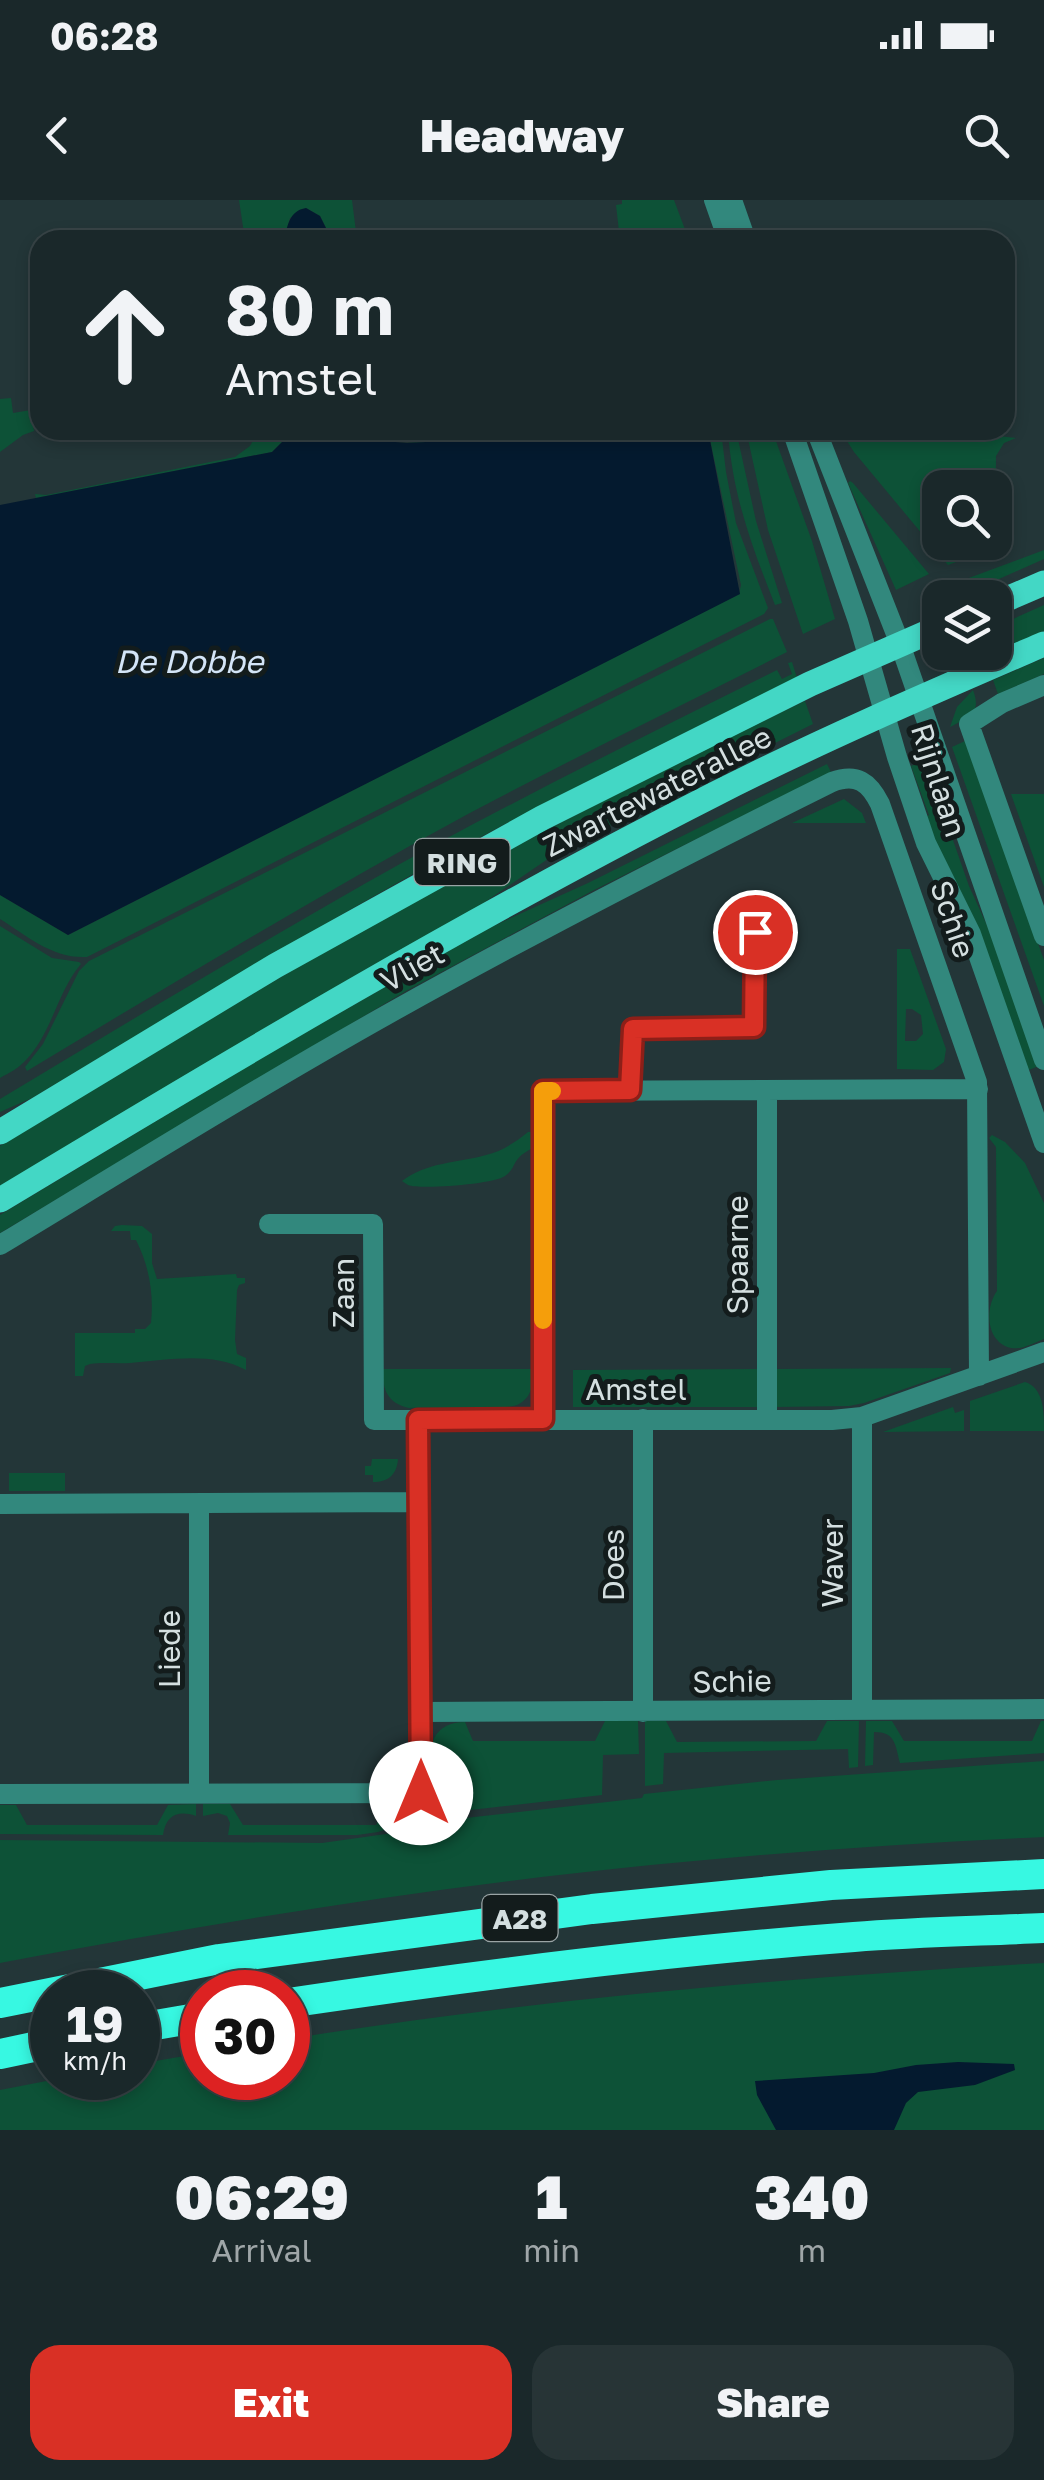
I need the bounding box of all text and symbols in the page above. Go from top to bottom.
text: 06:28 [50,13,159,58]
icon: back [30,108,85,163]
text: Headway [420,108,624,162]
icon: search [959,108,1014,163]
text: 80 m [225,266,394,350]
icon: ahead [60,270,190,400]
text: Amstel [225,351,377,405]
map controls [922,470,1012,670]
button: search [922,470,1012,560]
button: layers [922,580,1012,670]
water label: De Dobbe [115,642,266,680]
street label: Zwartewaterallee [537,718,777,864]
street label: Rijnlaan [904,719,974,841]
road number: RING [414,839,510,885]
street label: Schie [923,876,983,962]
pin [713,890,798,975]
icon: arrive [728,905,783,960]
street label: Vliet [374,935,450,999]
street label: Spaarne [719,1195,755,1315]
street label: Zaan [325,1258,361,1328]
street label: Amstel [585,1371,687,1407]
street label: Waver [814,1518,850,1608]
street label: Does [595,1529,631,1601]
street label: Liede [151,1610,187,1688]
street label: Schie [692,1662,772,1700]
position arrow [369,1741,473,1845]
road number: A28 [482,1895,558,1941]
speed limit sign: 30 [180,1970,310,2100]
text: 19 [66,1993,124,2053]
text: km/h [63,2045,127,2076]
text: 06:29 [174,2160,349,2232]
text: 1 [536,2160,567,2232]
text: 340 [754,2160,870,2232]
text: Arrival [212,2231,312,2269]
text: min [523,2231,580,2269]
text: m [798,2231,826,2269]
button: Exit [30,2345,512,2460]
button: Share [532,2345,1014,2460]

